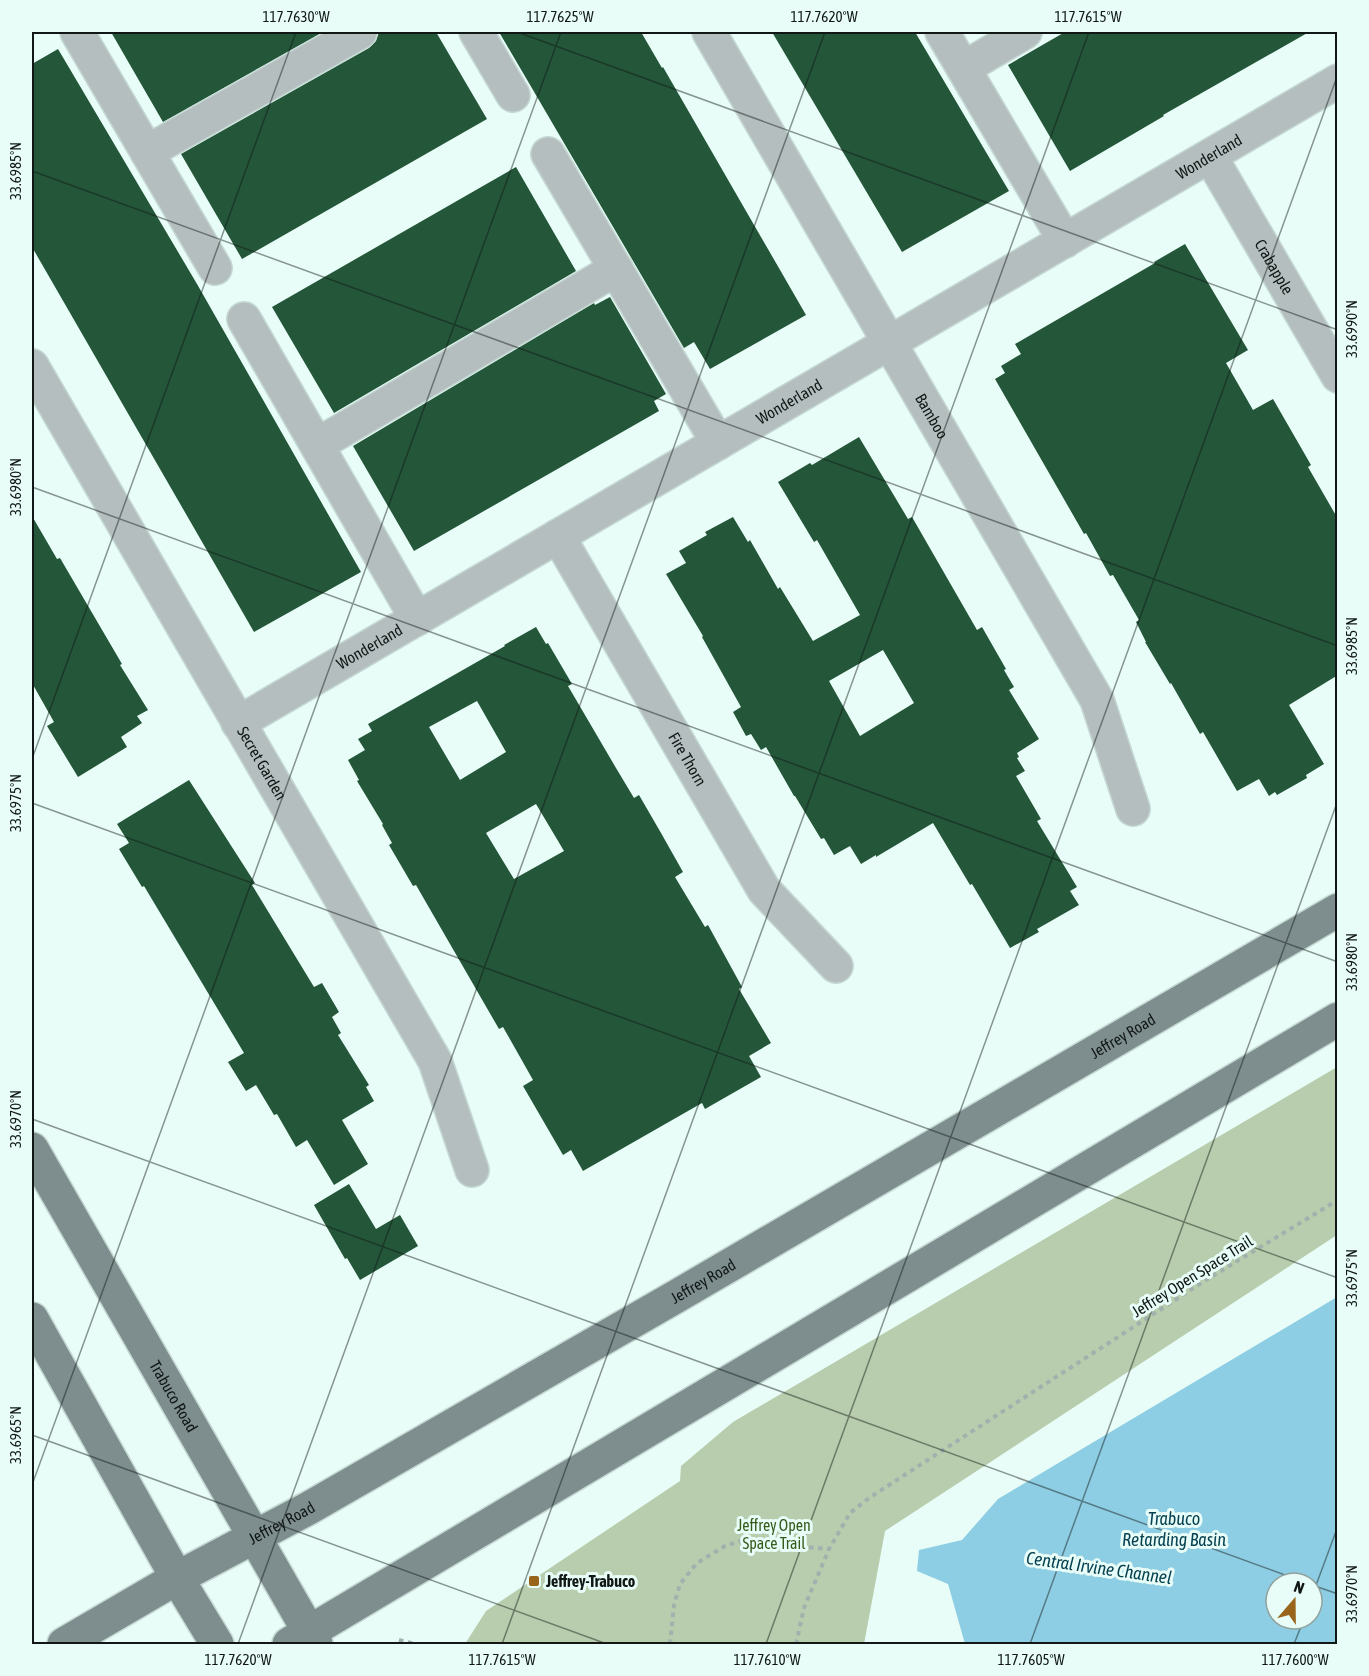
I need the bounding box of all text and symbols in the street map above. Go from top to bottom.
text: 117.7630°W [262,8,330,25]
text: 117.7625°W [526,8,594,25]
text: 117.7620°W [790,8,858,25]
text: 117.7615°W [1054,8,1122,25]
street label: Wonderland [1173,130,1245,183]
text: 33.6985°N [7,142,24,200]
street label: Crabapple [1251,236,1297,297]
text: 33.6990°N [1343,300,1360,358]
street label: Wonderland [753,375,825,428]
street label: Bamboo [912,390,952,442]
text: 33.6980°N [7,458,24,516]
text: 33.6985°N [1343,617,1360,675]
street label: Wonderland [333,620,405,673]
street label: Secret Garden [234,723,291,803]
street label: Fire Thorn [665,729,710,789]
text: 33.6975°N [7,774,24,832]
text: 33.6980°N [1343,933,1360,991]
street label: Jeffrey Road [1087,1010,1158,1062]
text: 33.6970°N [7,1090,24,1148]
street label: Jeffrey Open Space Trail [1128,1231,1257,1321]
text: 33.6975°N [1343,1249,1360,1307]
street label: Jeffrey Road [667,1255,739,1307]
street label: Trabuco Road [146,1357,201,1435]
text: 33.6965°N [7,1406,24,1464]
street label: Jeffrey Road [245,1498,318,1548]
water label: Trabuco Retarding Basin [1122,1508,1226,1550]
park label: Jeffrey Open Space Trail [737,1516,811,1553]
water label: Central Irvine Channel [1025,1547,1173,1588]
text: 33.6970°N [1343,1565,1360,1623]
north arrow [1264,1571,1324,1631]
place label: Jeffrey-Trabuco [545,1572,636,1590]
marker: Jeffrey-Trabuco [527,1574,541,1588]
text: N [1292,1577,1307,1597]
text: 117.7620°W [204,1651,272,1668]
text: 117.7615°W [468,1651,536,1668]
text: 117.7610°W [733,1651,801,1668]
text: 117.7605°W [997,1651,1065,1668]
text: 117.7600°W [1261,1651,1329,1668]

